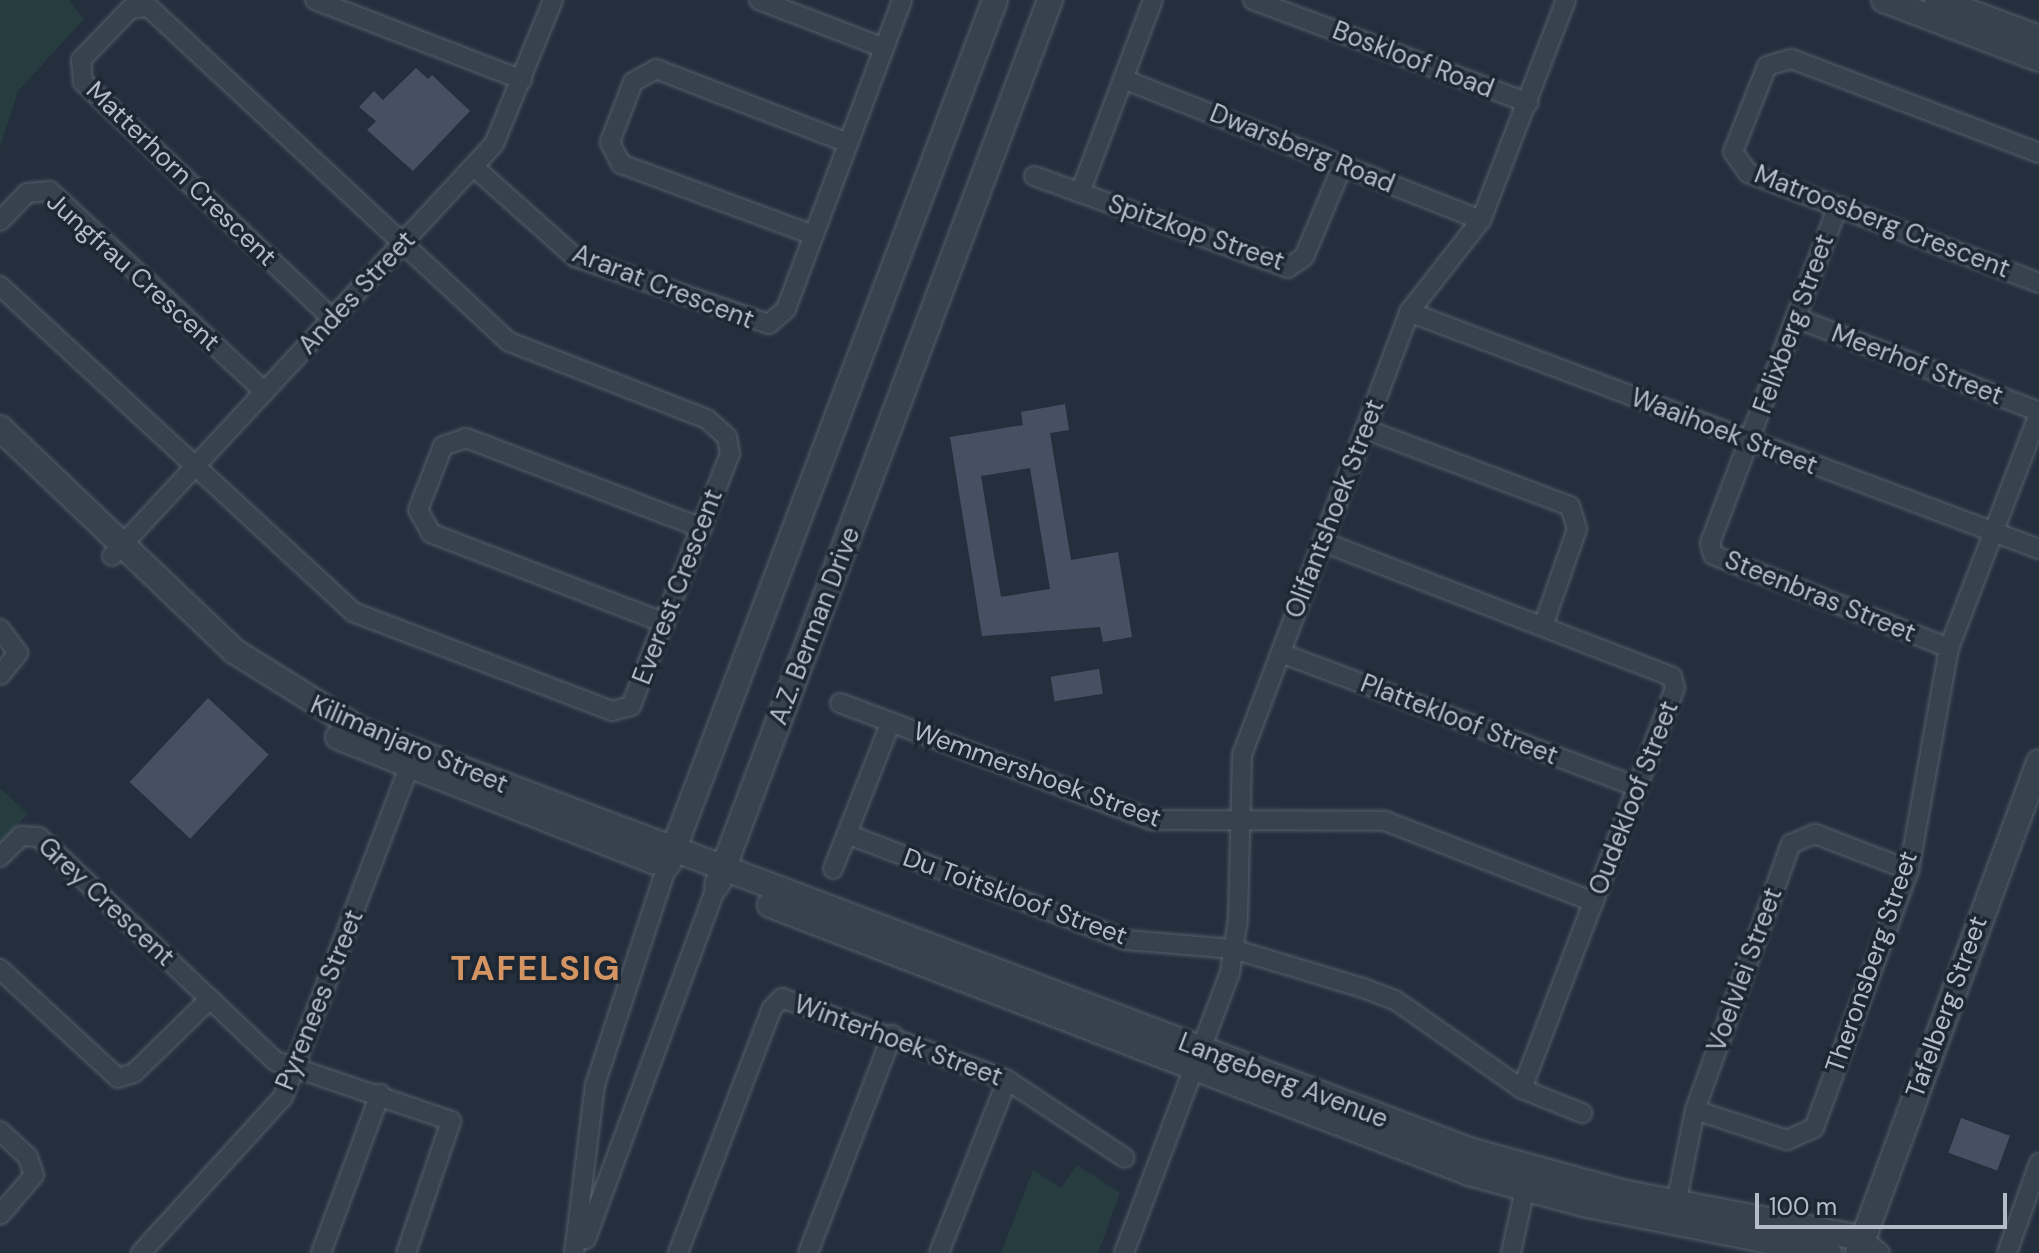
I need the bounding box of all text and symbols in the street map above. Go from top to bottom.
street label: Boskloof Road [1328,15,1498,105]
street label: Matterhorn Crescent [79,75,283,273]
street label: Dwarsberg Road [1205,98,1399,200]
street label: Matroosberg Crescent [1750,159,2014,285]
street label: Jungfrau Crescent [40,186,226,358]
street label: Spitzkop Street [1104,188,1288,278]
street label: Andes Street [292,225,422,361]
street label: Felixberg Street [1747,230,1841,418]
street label: Ararat Crescent [568,238,758,336]
street label: Meerhof Street [1827,318,2007,412]
street label: Waaihoek Street [1626,382,1822,482]
street label: Olifantshoek Street [1279,395,1391,623]
street label: Everest Crescent [626,485,730,689]
street label: A.Z. Berman Drive [763,523,867,729]
street label: Steenbras Street [1720,545,1920,649]
street label: Plattekloof Street [1356,668,1562,772]
street label: Kilimanjaro Street [306,689,512,801]
street label: Oudekloof Street [1583,697,1685,899]
street label: Wemmershoek Street [909,716,1165,834]
street label: Grey Crescent [31,831,181,973]
street label: Du Toitskloof Street [899,842,1131,952]
street label: Theronsberg Street [1819,847,1925,1077]
street label: Voelvlei Street [1701,883,1789,1057]
street label: Pyrenees Street [270,905,370,1095]
street label: Tafelberg Street [1900,912,1994,1102]
district label: TAFELSIG [451,949,621,989]
street label: Winterhoek Street [790,989,1006,1093]
street label: Langeberg Avenue [1174,1027,1392,1135]
scale bar [1759,1177,2011,1227]
text: 100 m [1769,1191,1837,1222]

